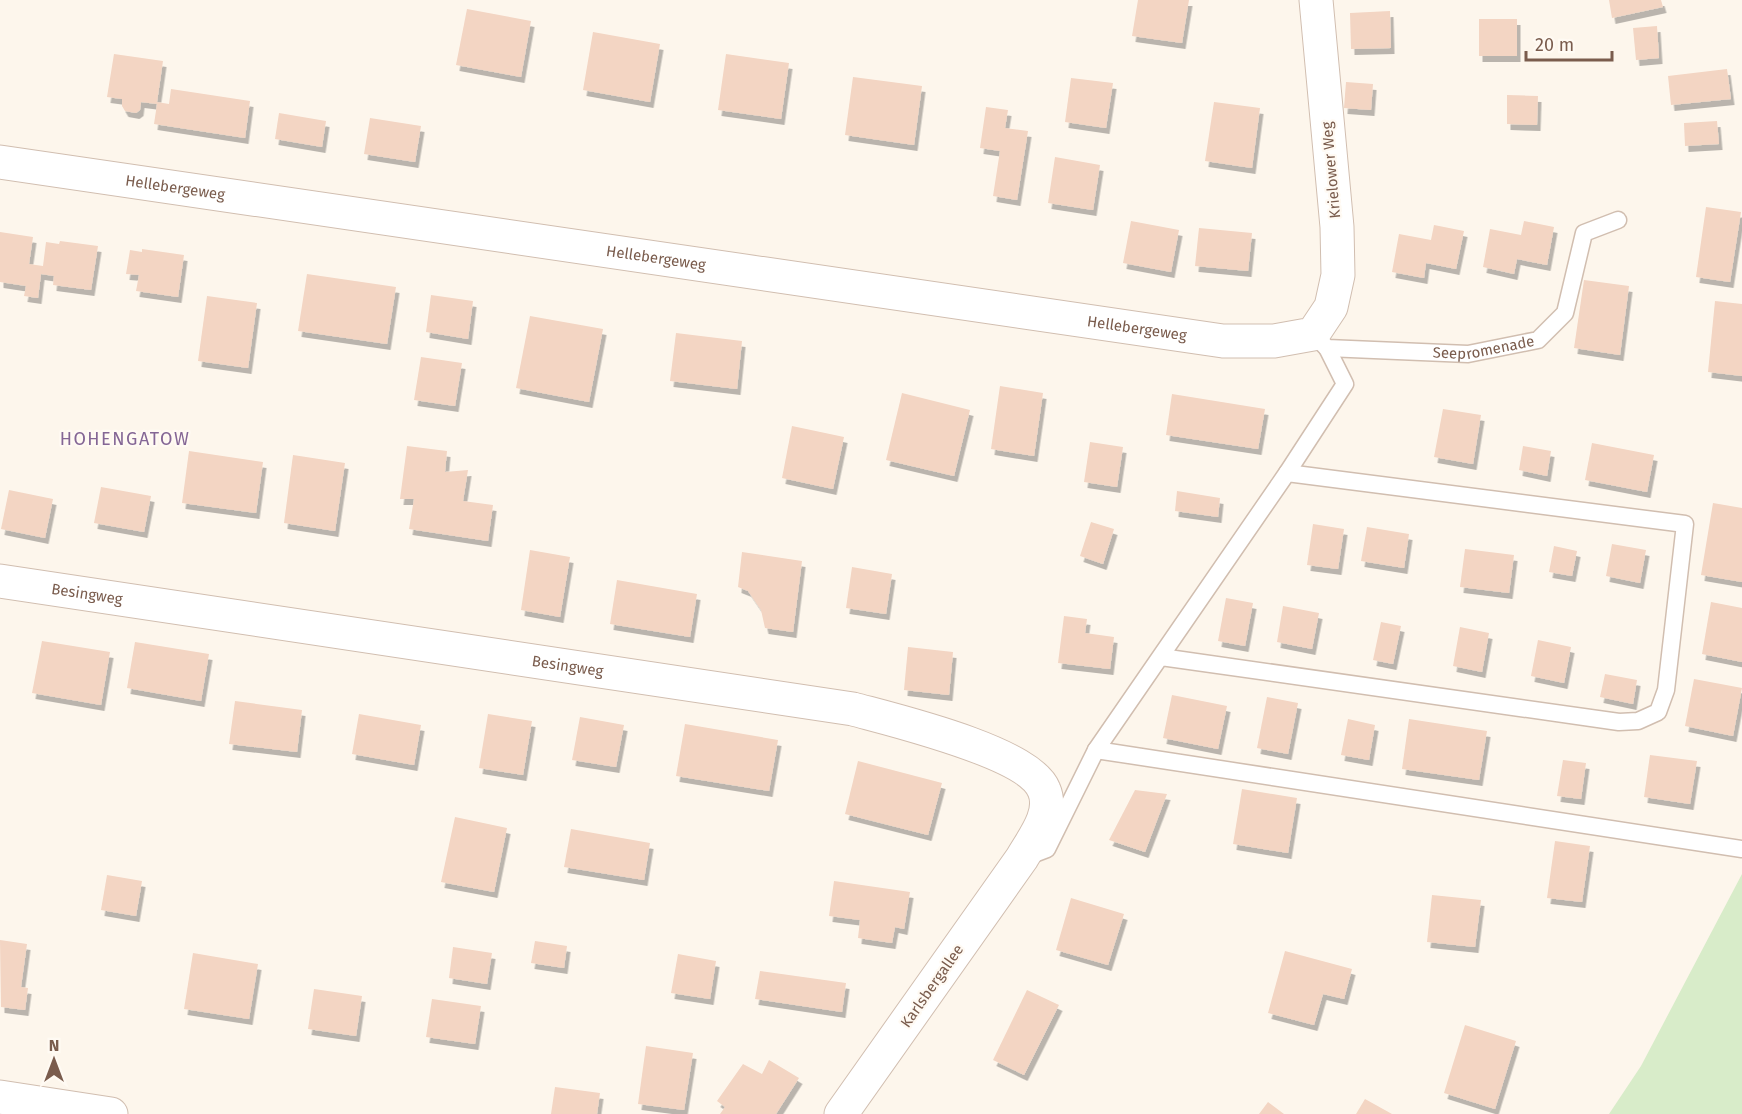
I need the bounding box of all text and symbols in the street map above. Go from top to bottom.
scale bar [1526,24,1612,62]
text: 20 m [1535,34,1574,56]
street label: Krielower Weg [1318,121,1344,219]
street label: Hellebergeweg [124,171,226,204]
street label: Hellebergeweg [605,242,707,274]
street label: Hellebergeweg [1086,312,1188,345]
street label: Seepromenade [1432,332,1536,363]
district label: HOHENGATOW [60,428,190,450]
street label: Besingweg [50,580,124,608]
street label: Besingweg [531,652,605,680]
street label: Karlsbergallee [897,941,967,1031]
north arrow [24,1030,84,1090]
text: N [49,1036,59,1055]

